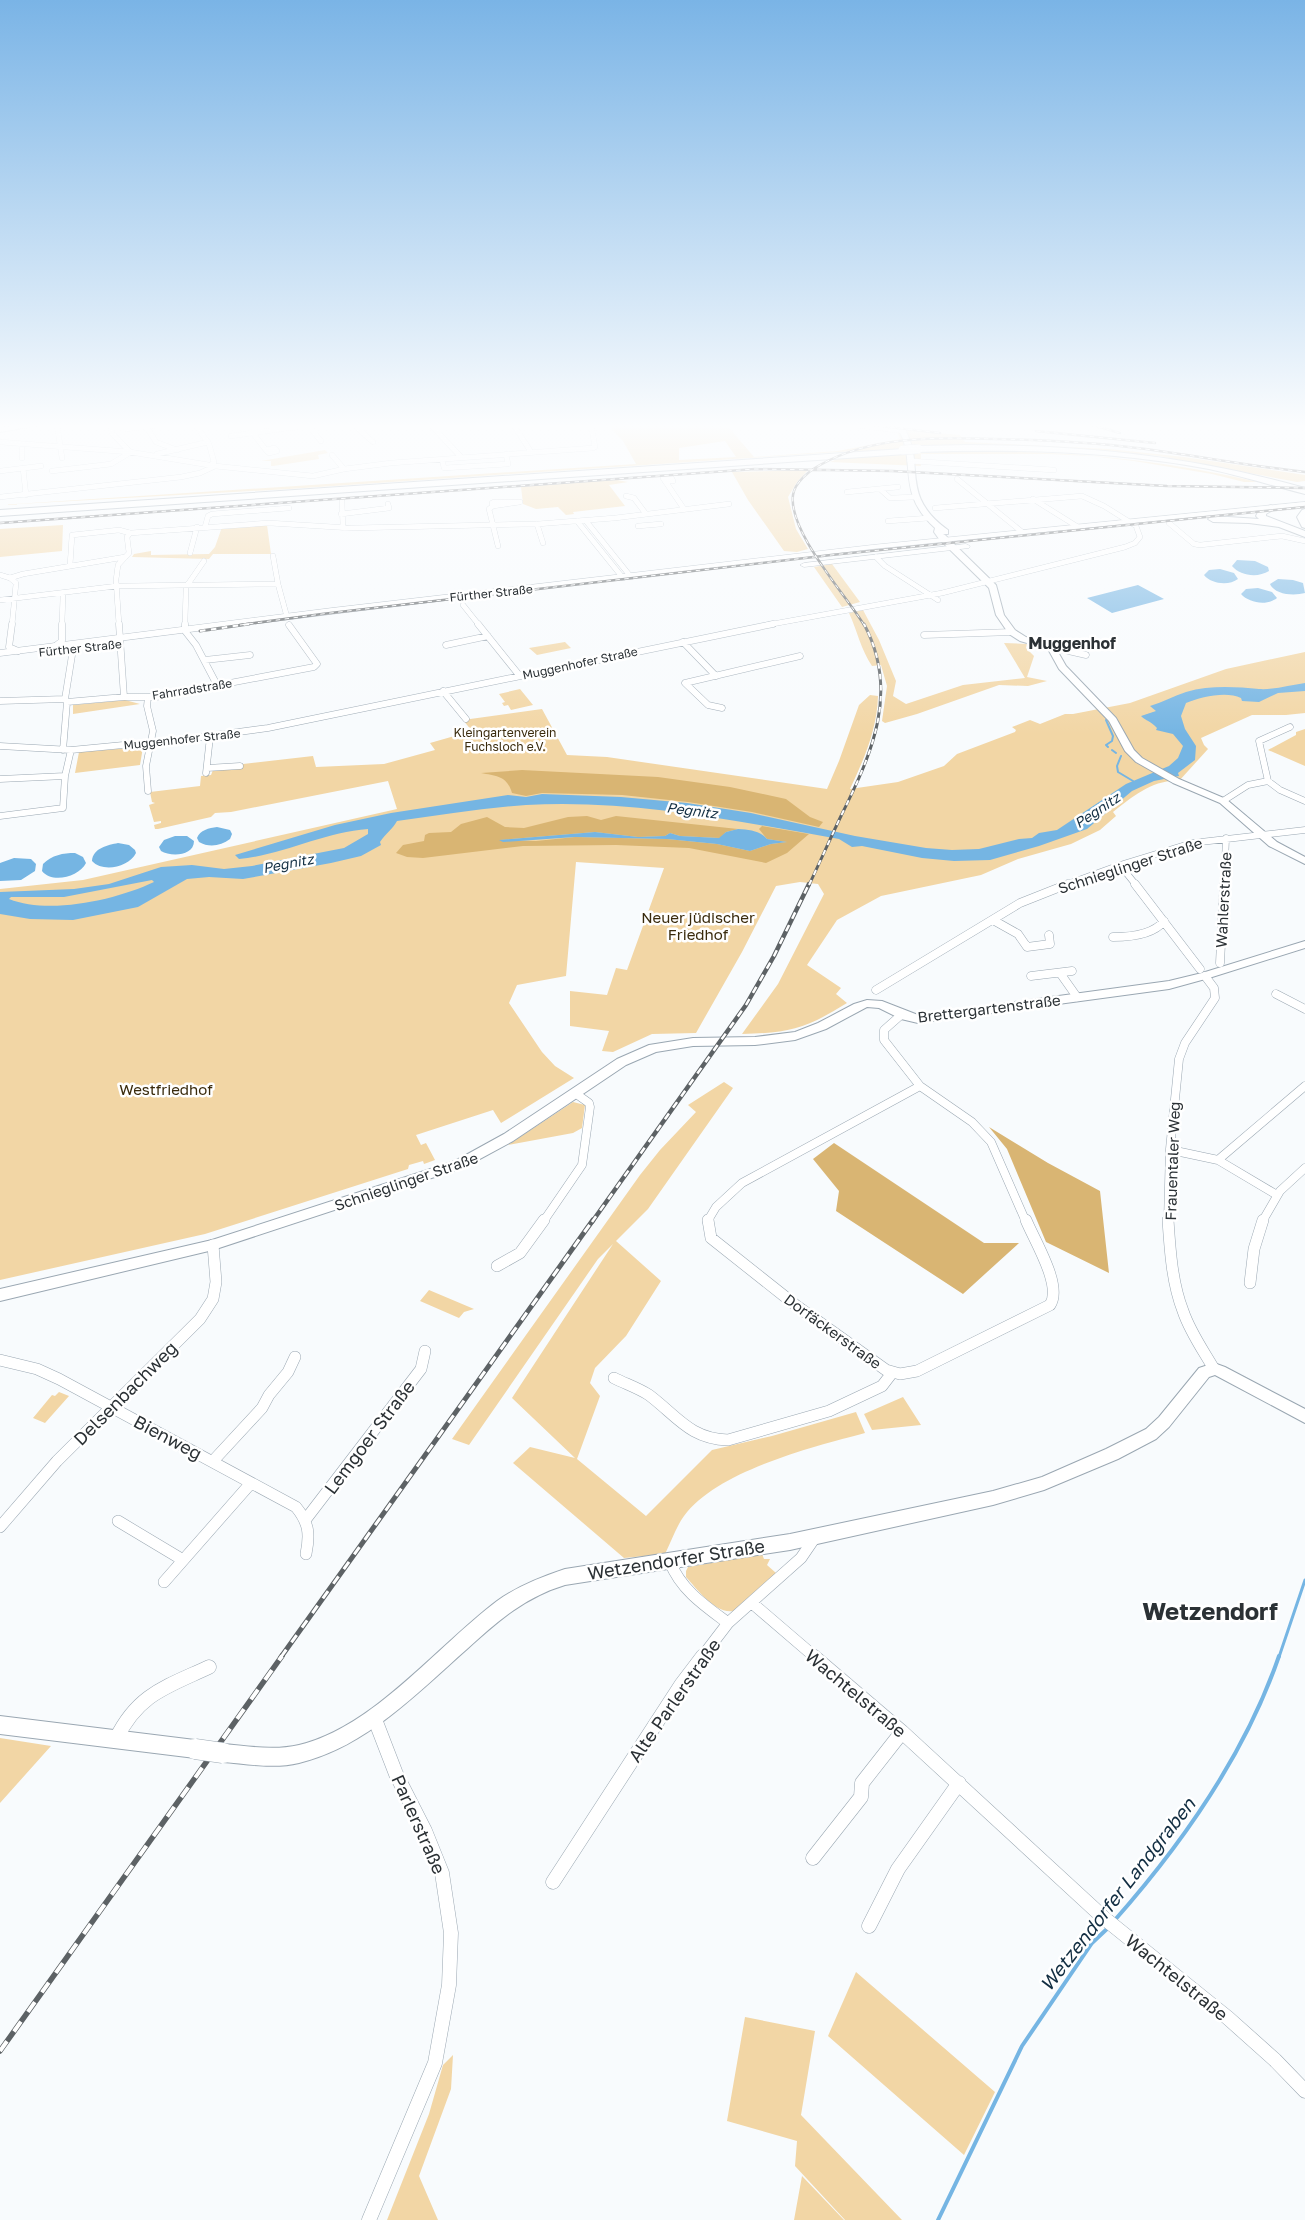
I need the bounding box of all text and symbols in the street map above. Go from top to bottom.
street label: Fürther Straße [449,581,533,605]
district label: Muggenhof [1028,633,1116,653]
street label: Fürther Straße [38,636,122,660]
street label: Muggenhofer Straße [521,643,639,683]
street label: Fahrradstraße [151,675,233,703]
street label: Muggenhofer Straße [123,725,241,753]
park label: Kleingartenverein Fuchsloch e.V. [454,725,556,754]
water label: Pegnitz [1071,788,1124,831]
water label: Pegnitz [666,798,720,822]
street label: Schnieglinger Straße [1056,833,1205,897]
water label: Pegnitz [261,849,317,876]
street label: Wahlerstraße [1211,851,1235,949]
park label: Neuer jüdischer Friedhof [641,908,755,943]
street label: Brettergartenstraße [916,990,1062,1026]
park label: Westfriedhof [119,1080,213,1098]
street label: Frauentaler Weg [1161,1101,1183,1221]
street label: Schnieglinger Straße [332,1148,480,1214]
street label: Dorfäckerstraße [781,1290,885,1372]
street label: Delsenbachweg [69,1337,181,1449]
street label: Lemgoer Straße [319,1376,419,1498]
street label: Bienweg [130,1410,206,1464]
street label: Wetzendorfer Straße [586,1534,766,1584]
district label: Wetzendorf [1142,1596,1278,1625]
street label: Alte Parlerstraße [623,1634,725,1766]
street label: Wachtelstraße [801,1644,911,1742]
street label: Parlerstraße [387,1771,451,1877]
water label: Wetzendorfer Landgraben [1034,1792,1200,1995]
street label: Wachtelstraße [1121,1929,1233,2025]

